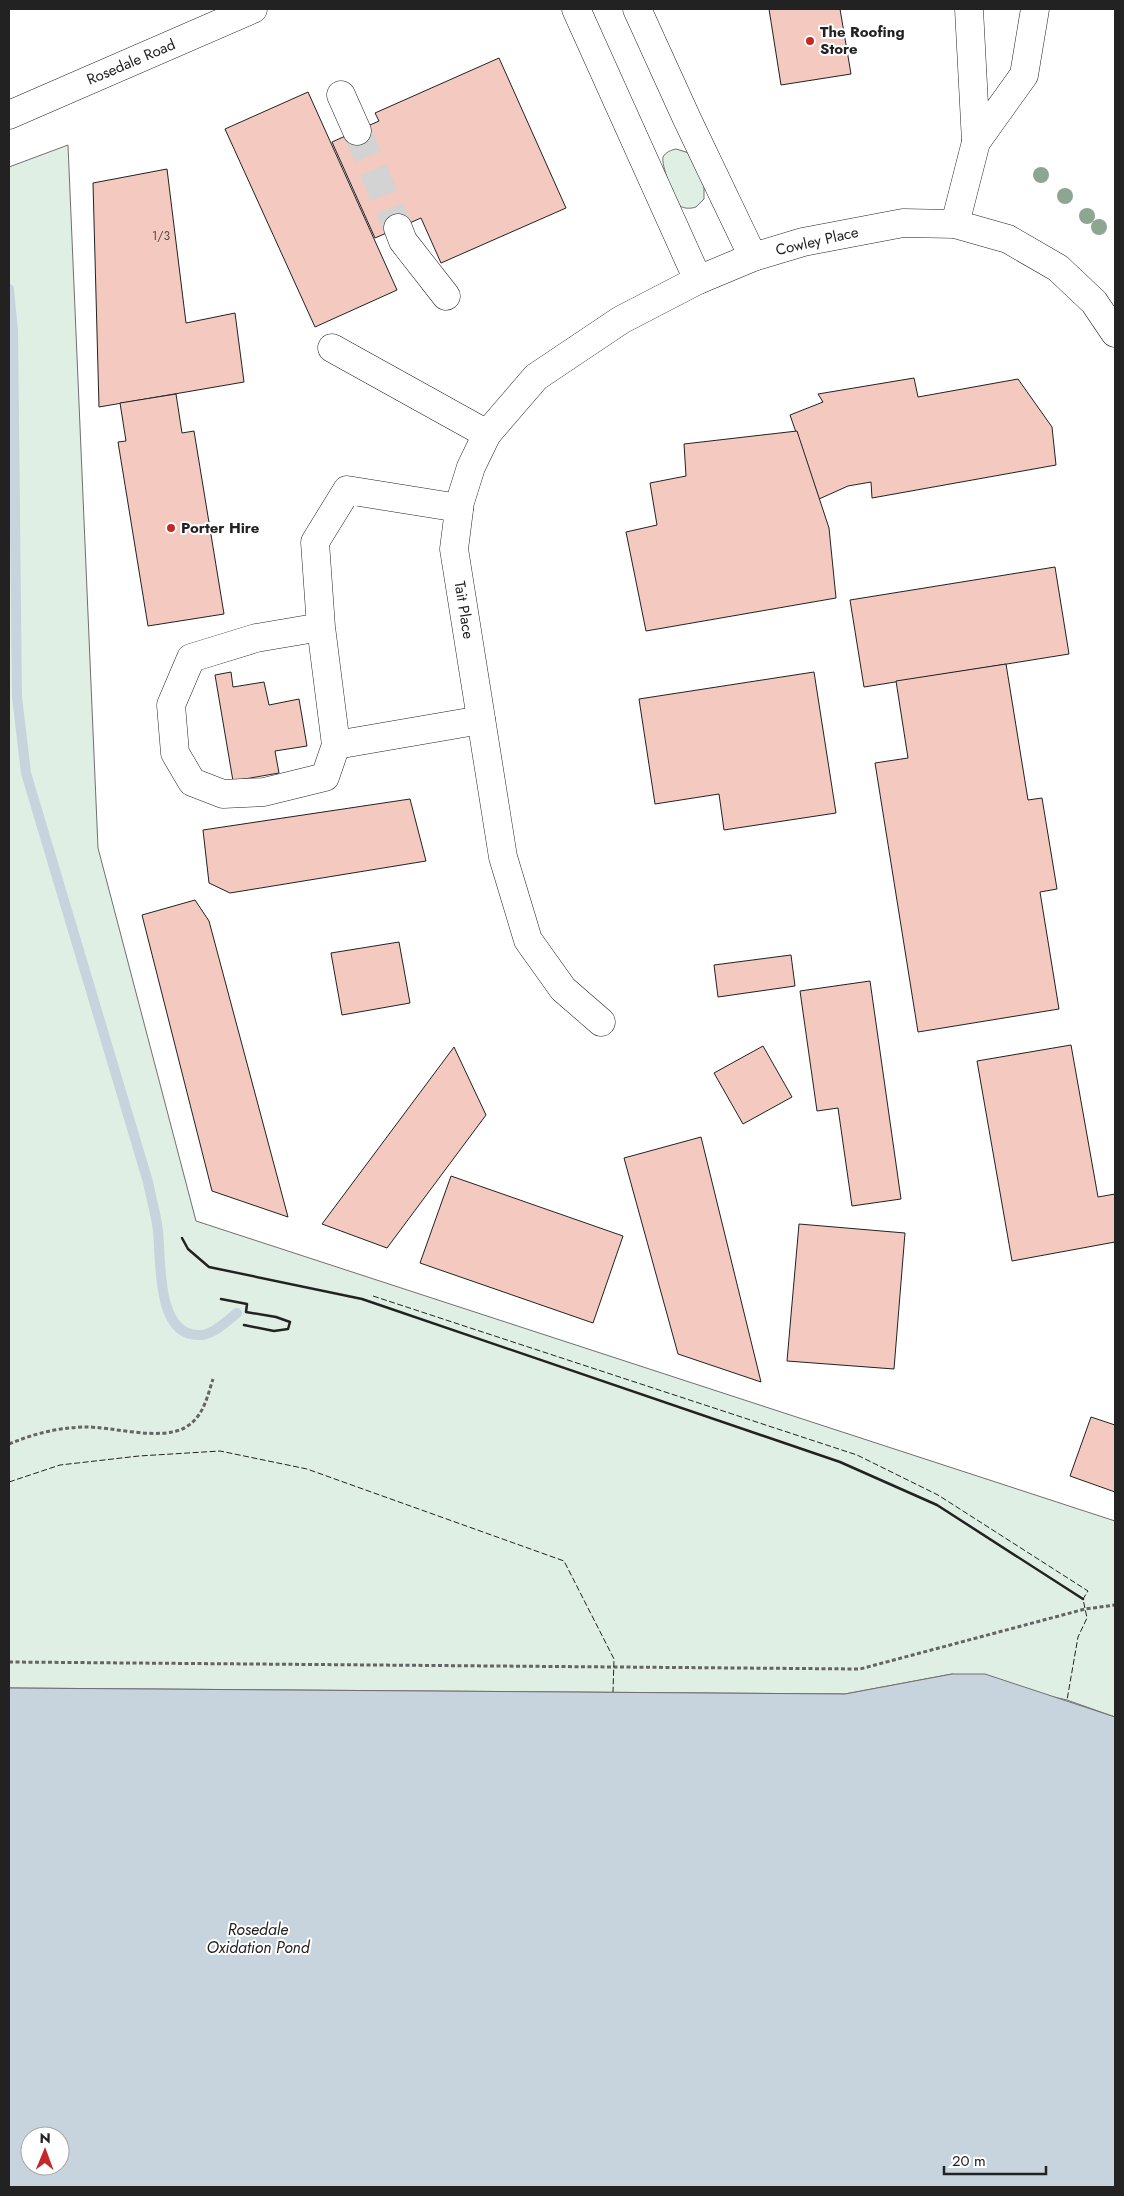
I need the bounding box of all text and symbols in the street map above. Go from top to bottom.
place label: The Roofing Store [820,21,905,60]
street label: Rosedale Road [83,33,179,91]
marker: The Roofing Store [804,35,816,47]
street label: Cowley Place [773,221,861,261]
house number: 1/3 [152,227,171,245]
place label: Porter Hire [181,517,260,539]
marker: Porter Hire [165,522,177,534]
street label: Tait Place [449,579,479,641]
water label: Rosedale Oxidation Pond [206,1918,311,1959]
north arrow [20,2126,70,2176]
text: N [39,2128,51,2148]
scale bar [944,2144,1046,2176]
text: 20 m [952,2150,986,2172]

